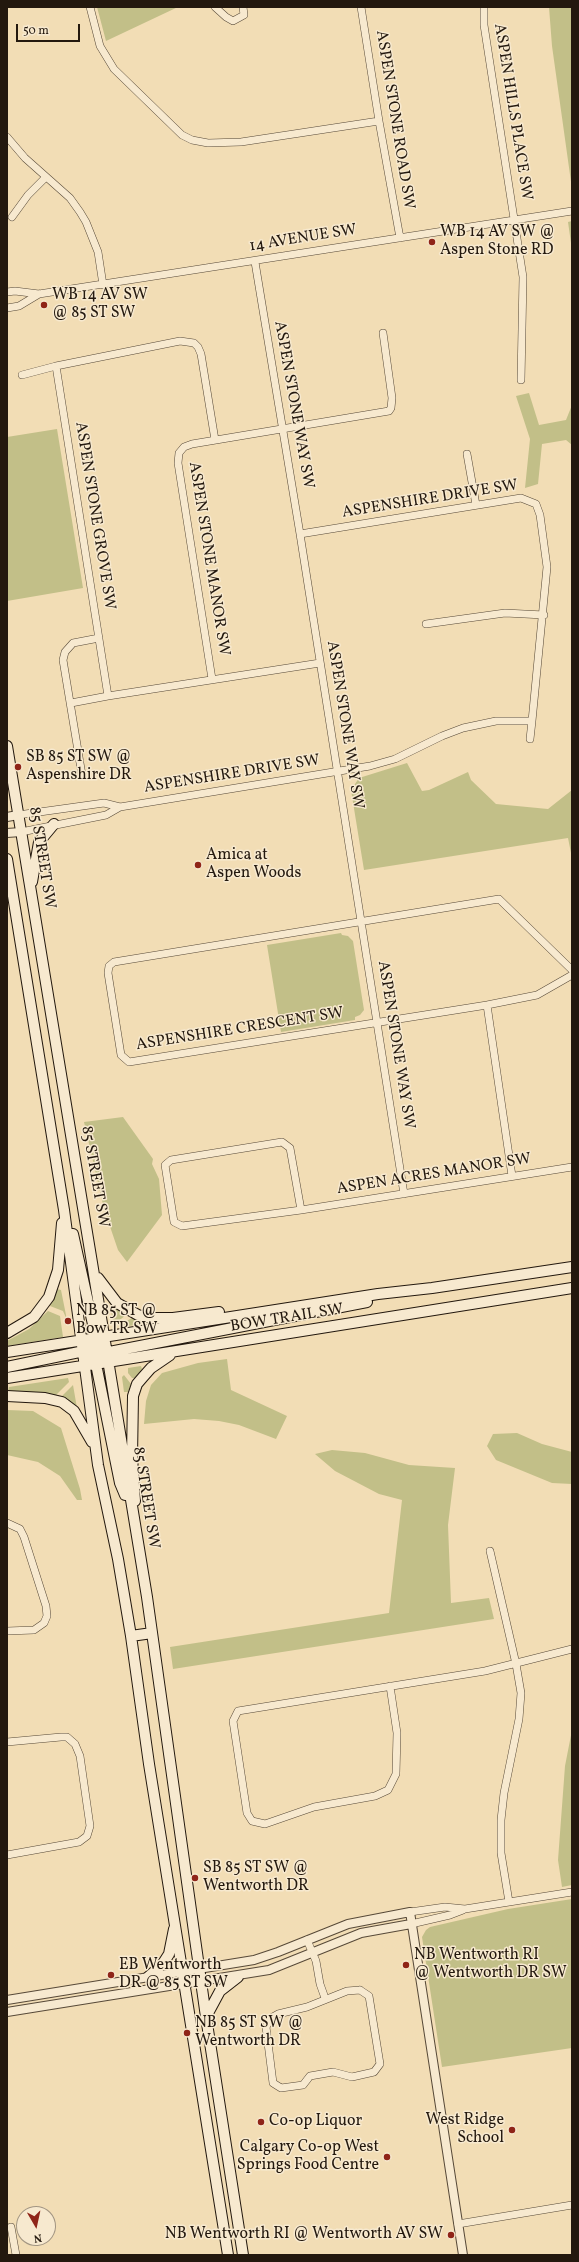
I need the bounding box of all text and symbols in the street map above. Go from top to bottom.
scale bar [18,16,82,42]
street label: ASPEN HILLS PLACE SW [489,22,535,202]
text: 50 m [23,23,49,39]
street label: ASPEN STONE ROAD SW [370,29,418,211]
street label: 14 AVENUE SW [248,221,358,257]
place label: WB 14 AV SW @ Aspen Stone RD [440,223,555,261]
marker: WB 14 AV SW @ Aspen Stone RD [427,237,437,247]
place label: WB 14 AV SW @ 85 ST SW [52,286,148,324]
marker: WB 14 AV SW @ 85 ST SW [39,300,49,310]
street label: ASPEN STONE WAY SW [269,320,317,490]
street label: ASPEN STONE GROVE SW [70,421,118,611]
street label: ASPEN STONE MANOR SW [183,461,233,657]
street label: ASPENSHIRE DRIVE SW [341,477,519,523]
street label: ASPEN STONE WAY SW [321,639,367,811]
place label: SB 85 ST SW @ Aspenshire DR [26,748,132,786]
street label: ASPENSHIRE DRIVE SW [143,752,321,798]
marker: SB 85 ST SW @ Aspenshire DR [13,762,23,772]
street label: 85 STREET SW [23,806,59,910]
place label: Amica at Aspen Woods [206,846,301,884]
marker: Amica at Aspen Woods [193,860,203,870]
street label: ASPEN STONE WAY SW [372,959,418,1131]
street label: ASPENSHIRE CRESCENT SW [135,1004,345,1056]
street label: 85 STREET SW [76,1125,112,1229]
street label: ASPEN ACRES MANOR SW [335,1150,533,1200]
street label: BOW TRAIL SW [229,1301,345,1337]
place label: NB 85 ST @ Bow TR SW [76,1302,158,1340]
marker: NB 85 ST @ Bow TR SW [63,1316,73,1326]
street label: 85 STREET SW [127,1446,163,1550]
place label: SB 85 ST SW @ Wentworth DR [203,1859,309,1897]
marker: SB 85 ST SW @ Wentworth DR [190,1873,200,1883]
place label: NB Wentworth RI @ Wentworth DR SW [414,1946,567,1984]
place label: EB Wentworth DR @ 85 ST SW [119,1956,228,1994]
marker: NB Wentworth RI @ Wentworth DR SW [401,1960,411,1970]
marker: EB Wentworth DR @ 85 ST SW [106,1970,116,1980]
place label: NB 85 ST SW @ Wentworth DR [195,2014,303,2052]
marker: NB 85 ST SW @ Wentworth DR [182,2028,192,2038]
place label: West Ridge School [425,2111,504,2149]
place label: Co-op Liquor [269,2112,362,2132]
marker: Co-op Liquor [256,2117,266,2127]
marker: West Ridge School [507,2125,517,2135]
place label: Calgary Co-op West Springs Food Centre [237,2138,379,2176]
marker: Calgary Co-op West Springs Food Centre [382,2152,392,2162]
north arrow [16,2206,56,2246]
place label: NB Wentworth RI @ Wentworth AV SW [165,2225,443,2245]
text: N [33,2229,43,2245]
marker: NB Wentworth RI @ Wentworth AV SW [446,2230,456,2240]

